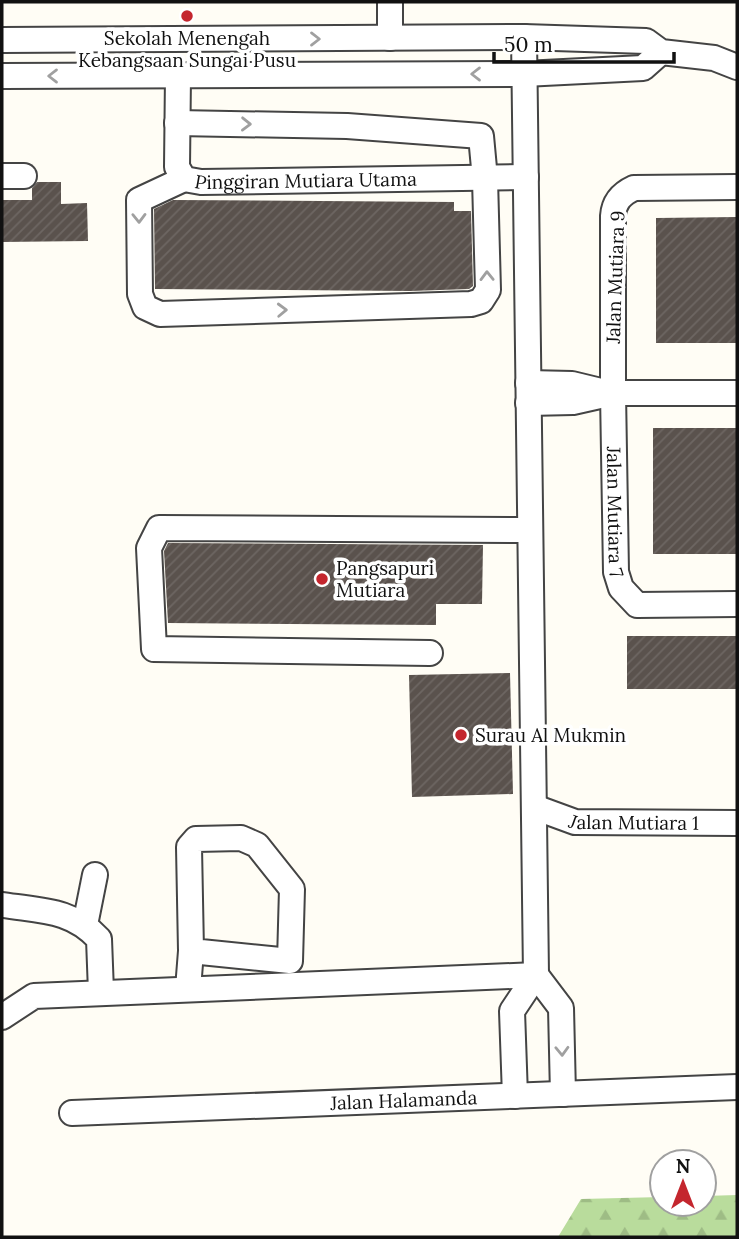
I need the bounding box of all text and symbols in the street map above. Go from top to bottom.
marker: Sekolah Menengah Kebangsaan Sungai Pusu [179,8,195,24]
scale bar [494,21,674,65]
place label: Sekolah Menengah Kebangsaan Sungai Pusu [78,26,296,72]
one-way arrow [310,31,321,47]
text: 50 m [504,31,553,58]
one-way arrow [470,66,481,82]
one-way arrow [47,68,57,84]
one-way arrow [241,116,251,132]
street label: Pinggiran Mutiara Utama [193,167,417,195]
street label: Jalan Mutiara 9 [601,210,629,345]
one-way arrow [131,214,147,224]
one-way arrow [480,270,495,281]
one-way arrow [276,303,287,318]
street label: Jalan Mutiara 7 [602,445,629,581]
place label: Pangsapuri Mutiara [336,556,434,602]
marker: Pangsapuri Mutiara [314,571,330,587]
place label: Surau Al Mukmin [475,723,626,747]
marker: Surau Al Mukmin [453,727,469,743]
street label: Jalan Mutiara 1 [565,809,699,835]
one-way arrow [554,1046,570,1057]
street label: Jalan Halamanda [329,1085,478,1115]
north arrow [648,1148,718,1218]
text: N [676,1154,691,1178]

